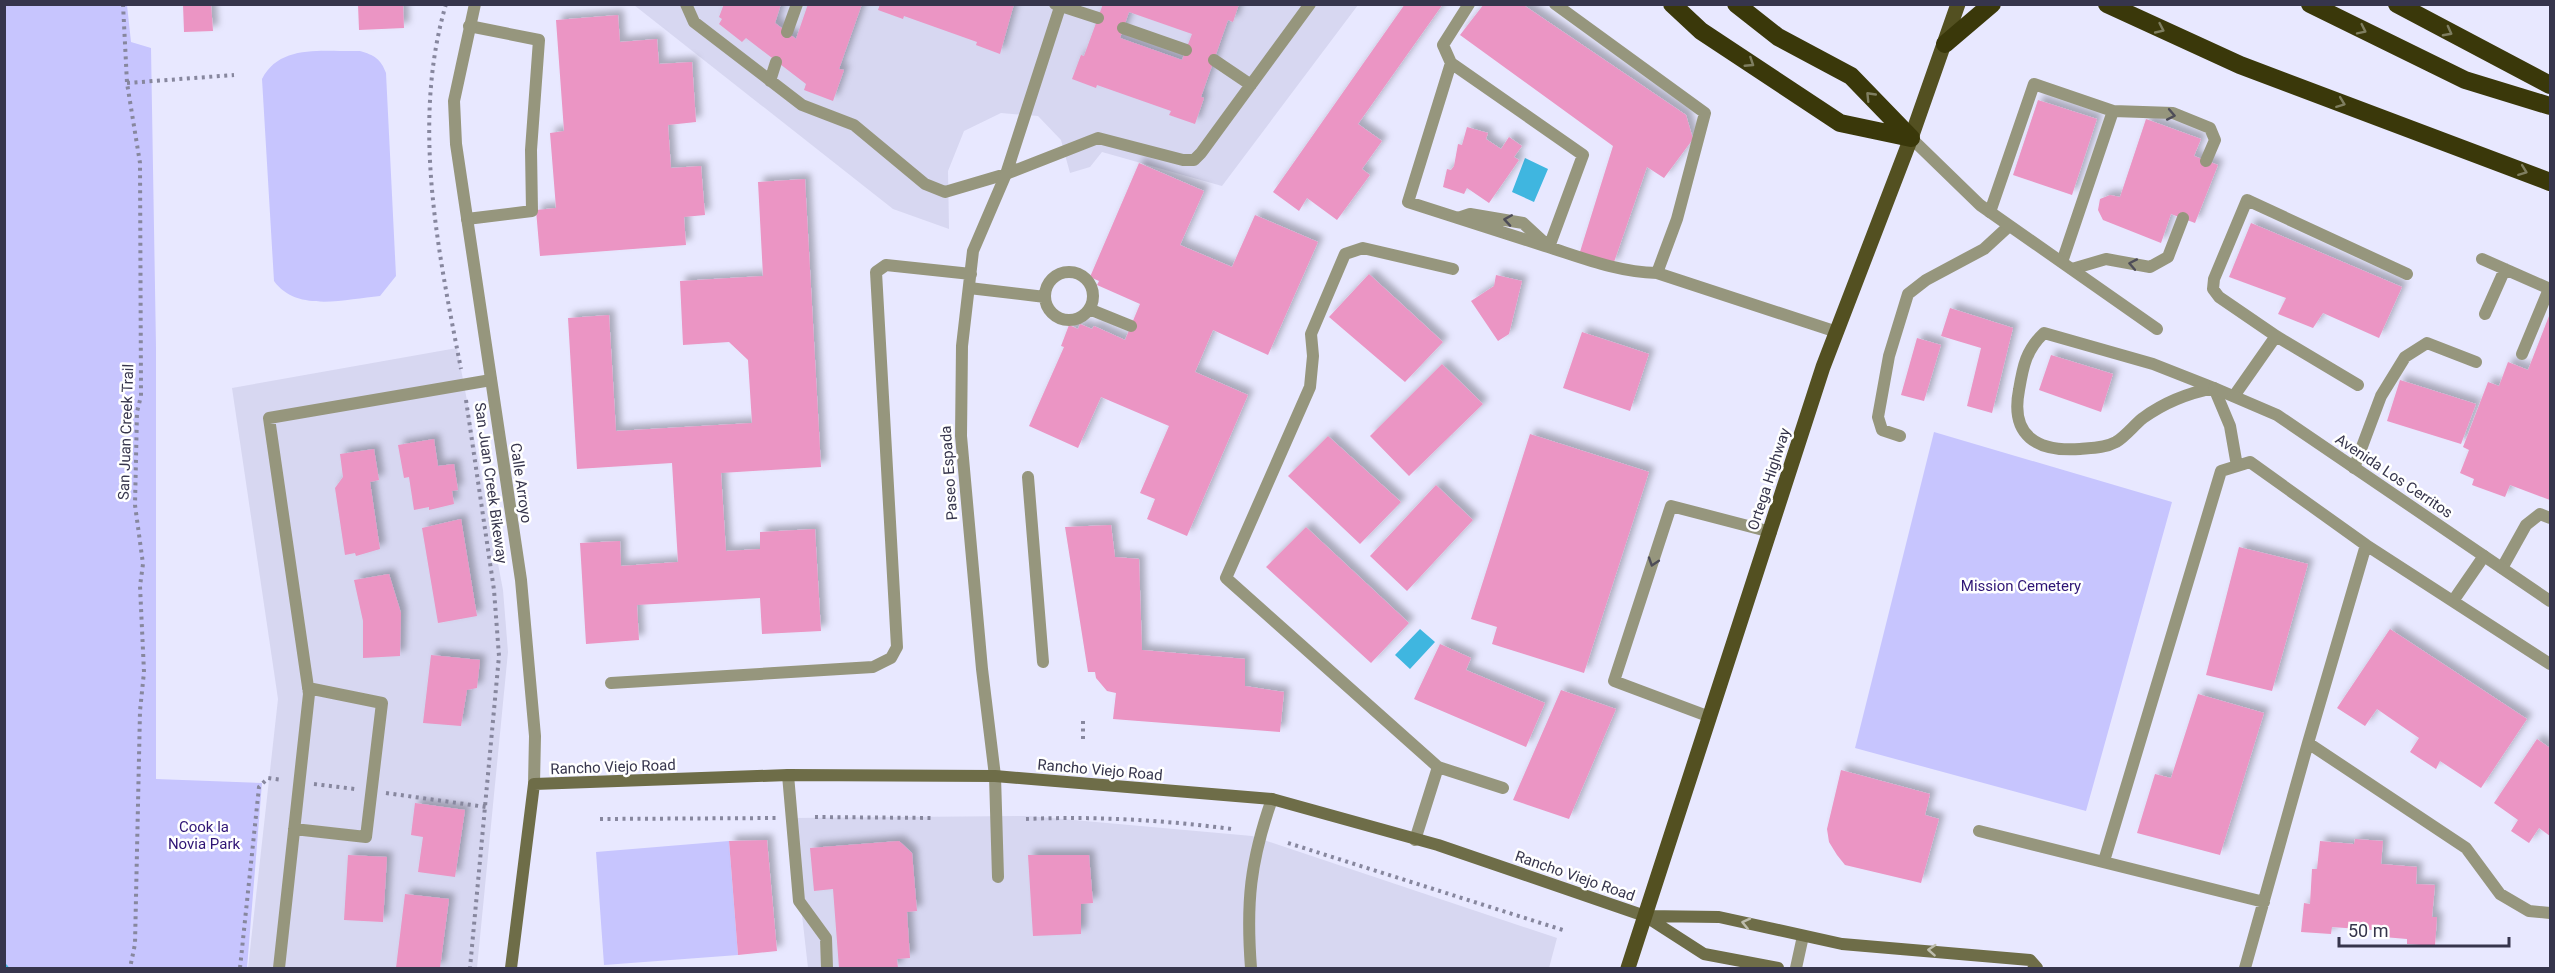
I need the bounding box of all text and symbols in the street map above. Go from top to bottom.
one-way arrow [2154,21,2165,33]
one-way arrow [2356,23,2367,34]
one-way arrow [2442,24,2453,36]
one-way arrow [1743,56,1754,67]
one-way arrow [1867,93,1878,104]
one-way arrow [2334,96,2345,108]
one-way arrow [2167,108,2176,120]
one-way arrow [2517,164,2528,177]
one-way arrow [1503,215,1512,227]
one-way arrow [2129,258,2139,271]
street label: San Juan Creek Trail [115,364,137,500]
street label: San Juan Creek Bikeway [471,401,511,565]
street label: Paseo Espada [937,425,961,521]
street label: Ortega Highway [1744,426,1794,532]
street label: Avenida Los Cerritos [2332,430,2456,522]
street label: Calle Arroyo [506,442,536,524]
one-way arrow [1648,556,1660,567]
park label: Mission Cemetery [1961,577,2081,595]
street label: Rancho Viejo Road [550,756,676,778]
street label: Rancho Viejo Road [1037,756,1163,784]
park label: Cook la Novia Park [168,818,240,853]
street label: Rancho Viejo Road [1513,847,1637,905]
scale bar [2339,910,2508,948]
one-way arrow [1742,917,1752,930]
text: 50 m [2348,920,2388,941]
one-way arrow [1927,944,1936,957]

